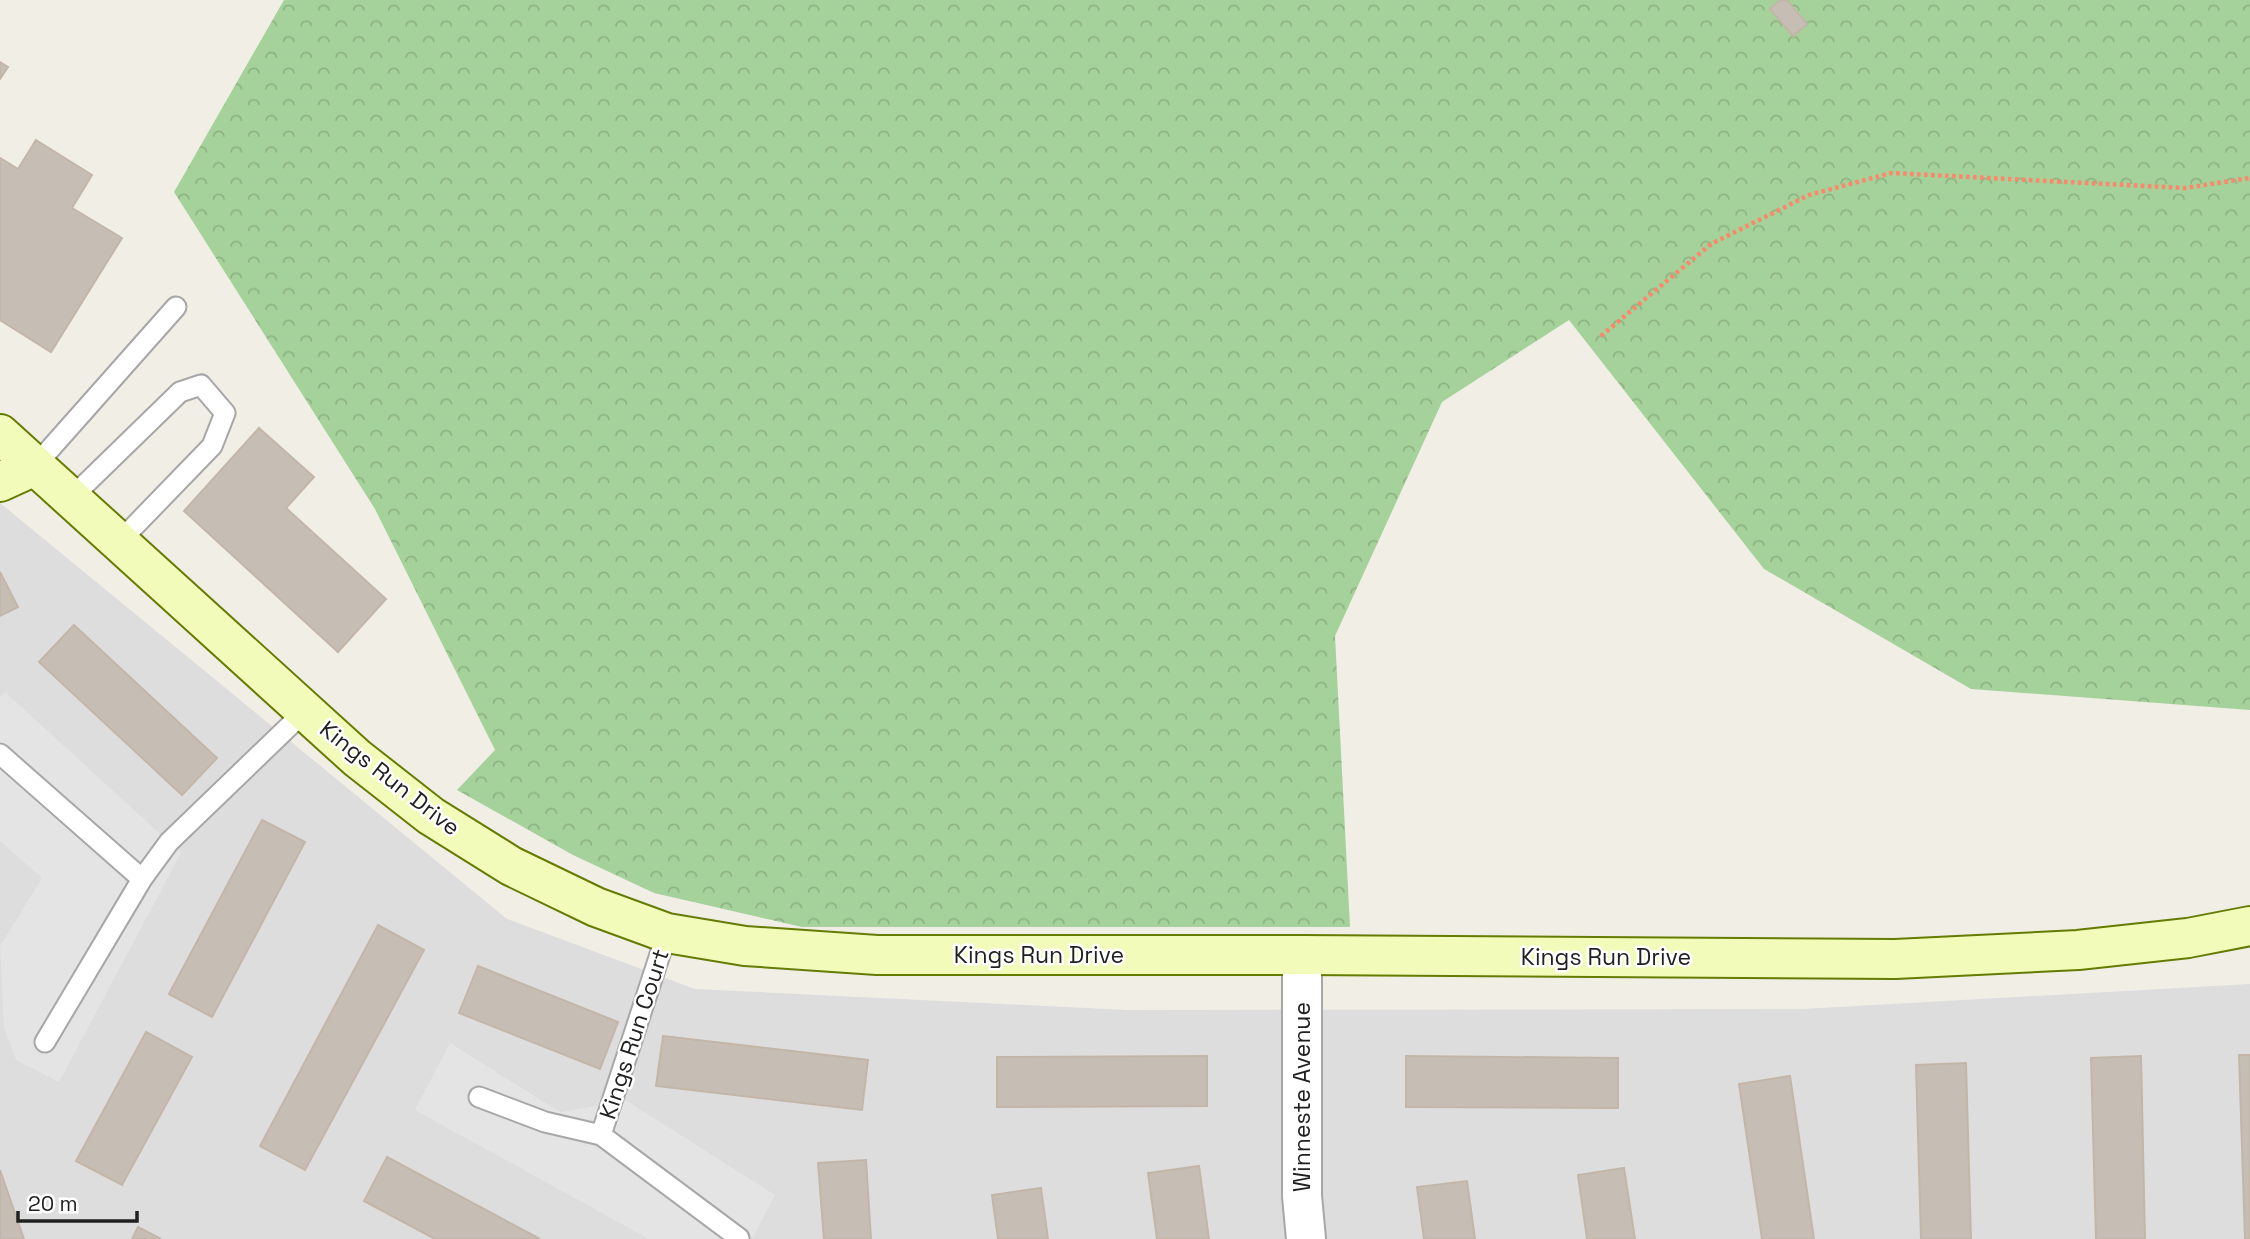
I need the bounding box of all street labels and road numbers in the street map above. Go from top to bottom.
street label: Kings Run Drive [314,714,466,842]
street label: Kings Run Drive [954,940,1124,970]
street label: Kings Run Drive [1521,942,1691,972]
street label: Kings Run Court [592,945,676,1123]
street label: Winneste Avenue [1287,1002,1317,1192]

